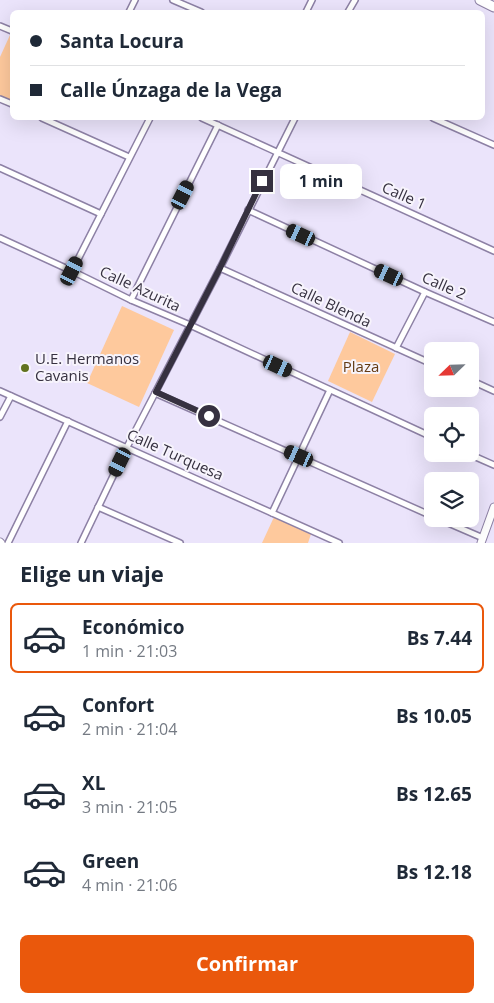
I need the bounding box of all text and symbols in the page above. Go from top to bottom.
text: Santa Locura [60,28,184,54]
text: Calle Únzaga de la Vega [60,77,282,103]
callout: 1 min [280,164,362,198]
route end [251,170,273,192]
text: 1 min [299,170,343,192]
street label: Calle 1 [379,177,430,214]
car [169,178,196,212]
car [284,222,317,248]
car [58,254,85,288]
street label: Calle Azurita [97,261,184,316]
car [372,262,405,288]
street label: Calle 2 [419,267,470,304]
street label: Calle Blenda [288,277,375,331]
north arrow [424,342,479,398]
map controls [424,342,479,527]
place label: U.E. Hermanos Cavanis [35,348,139,385]
car [261,353,294,379]
park label: Plaza [343,356,379,376]
marker: U.E. Hermanos Cavanis [19,362,31,374]
route start [198,405,220,427]
button: locate [424,407,479,462]
street label: Calle Turquesa [124,424,227,484]
car [282,443,315,469]
car [106,445,133,479]
button: layers [424,472,479,527]
text: Elige un viaje [20,558,164,588]
text: Económico [82,614,184,640]
icon: car [22,616,67,661]
text: Bs 7.44 [407,625,472,651]
text: 1 min · 21:03 [82,640,177,662]
text: Confort [82,692,154,718]
icon: car [22,694,67,739]
text: Bs 10.05 [396,703,472,729]
text: 2 min · 21:04 [82,718,177,740]
text: XL [82,770,105,796]
icon: car [22,772,67,817]
text: Bs 12.65 [396,781,472,807]
text: 3 min · 21:05 [82,796,177,818]
text: Green [82,848,139,874]
icon: car [22,850,67,895]
text: Bs 12.18 [396,859,472,885]
text: 4 min · 21:06 [82,874,177,896]
button: Confirmar [20,935,474,993]

